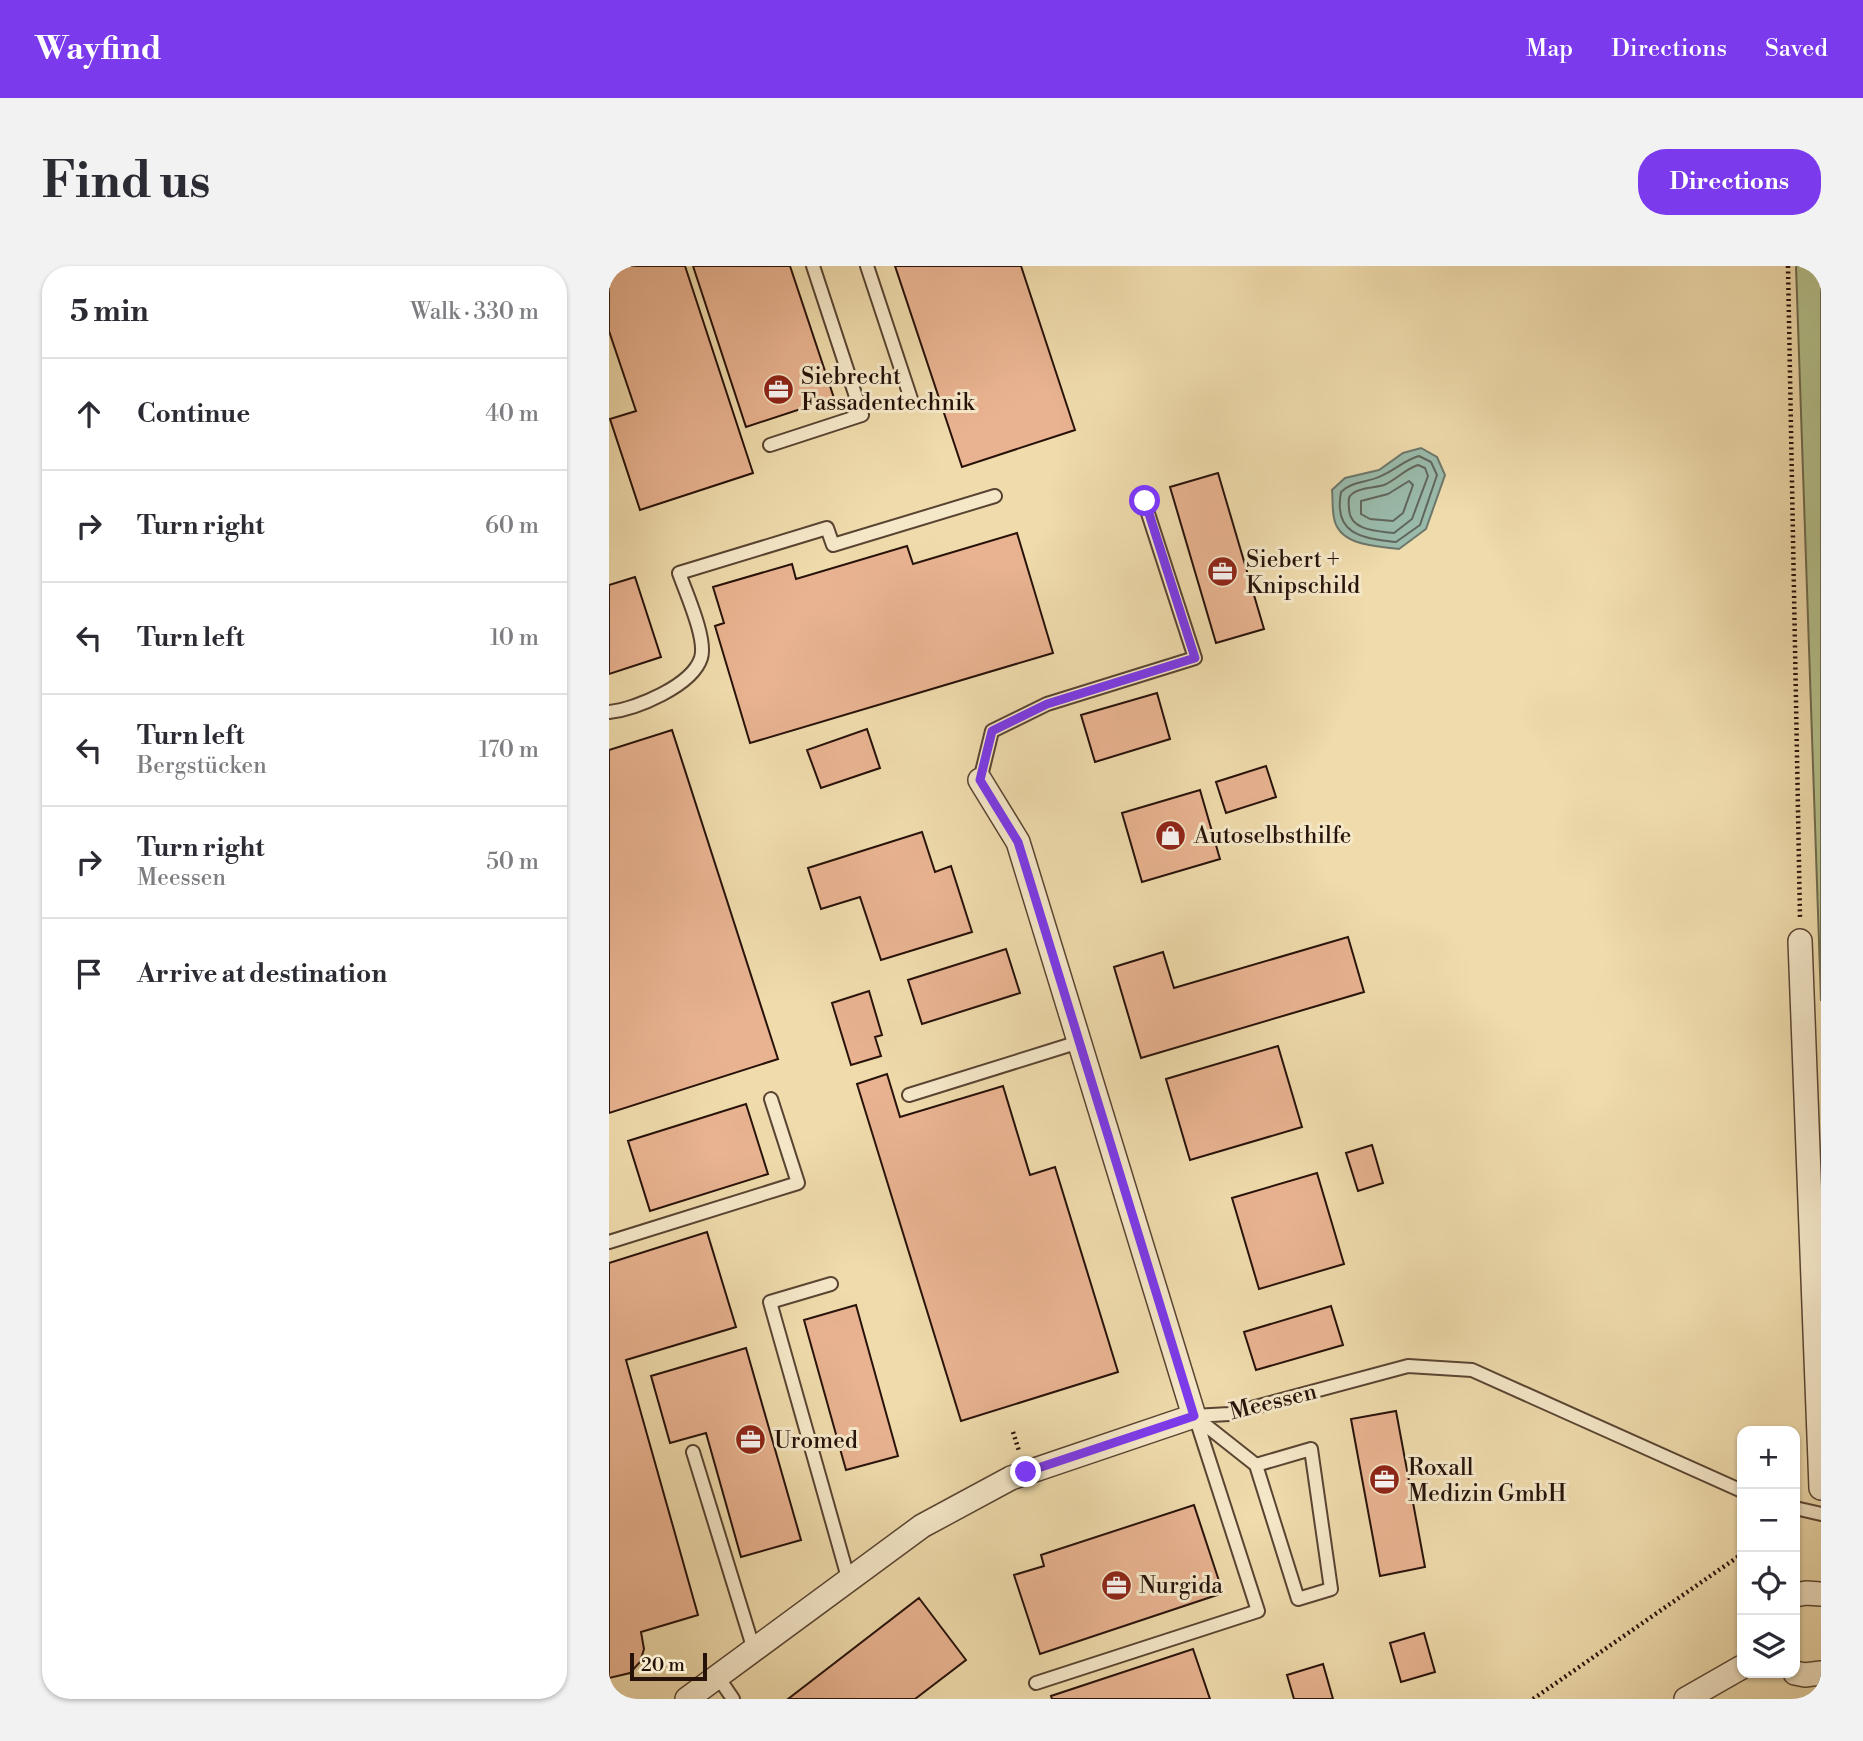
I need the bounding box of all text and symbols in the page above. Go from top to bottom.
text: Wayfind [35,29,162,70]
text: Map [1526,34,1573,64]
text: Directions [1611,34,1727,64]
text: Saved [1765,34,1828,64]
button: Directions [1638,149,1821,215]
text: Find us [42,152,211,213]
text: 5 min [70,293,149,331]
text: Walk · 330 m [410,298,539,326]
place label: Siebrecht Fassadentechnik [801,363,975,417]
office icon: Siebrecht Fassadentechnik [761,372,795,406]
icon: ahead [70,395,108,433]
text: Continue [137,398,250,430]
text: 40 m [485,400,539,428]
route start [1129,485,1160,516]
icon: right [70,507,108,545]
text: Turn right [137,510,265,542]
text: 60 m [485,512,539,540]
place label: Siebert + Knipschild [1246,546,1360,600]
office icon: Siebert + Knipschild [1206,555,1240,589]
icon: left [70,619,108,657]
text: Turn left [137,622,245,654]
text: 10 m [490,624,539,652]
text: Turn left [137,720,245,752]
icon: left [70,731,108,769]
text: 170 m [479,736,539,764]
text: Bergstücken [137,752,267,780]
shop icon: Autoselbsthilfe [1154,818,1188,852]
place label: Autoselbsthilfe [1193,822,1351,850]
text: Turn right [137,832,265,864]
icon: right [70,843,108,881]
text: 50 m [486,848,539,876]
text: Meessen [137,864,226,892]
icon: arrive [70,955,108,993]
text: Arrive at destination [137,958,387,990]
street label: Meessen [1227,1378,1320,1426]
office icon: Uromed [734,1423,768,1457]
map controls [1737,1426,1800,1678]
button: + [1737,1426,1800,1489]
place label: Uromed [774,1427,858,1455]
place label: Roxall Medizin GmbH [1408,1454,1567,1508]
route end [1010,1456,1041,1487]
office icon: Roxall Medizin GmbH [1368,1463,1402,1497]
button: − [1737,1489,1800,1552]
button: locate [1737,1552,1800,1615]
office icon: Nurgida [1099,1568,1133,1602]
place label: Nurgida [1139,1572,1223,1600]
button: layers [1737,1615,1800,1678]
scale bar [630,1650,707,1682]
text: 20 m [641,1653,685,1677]

